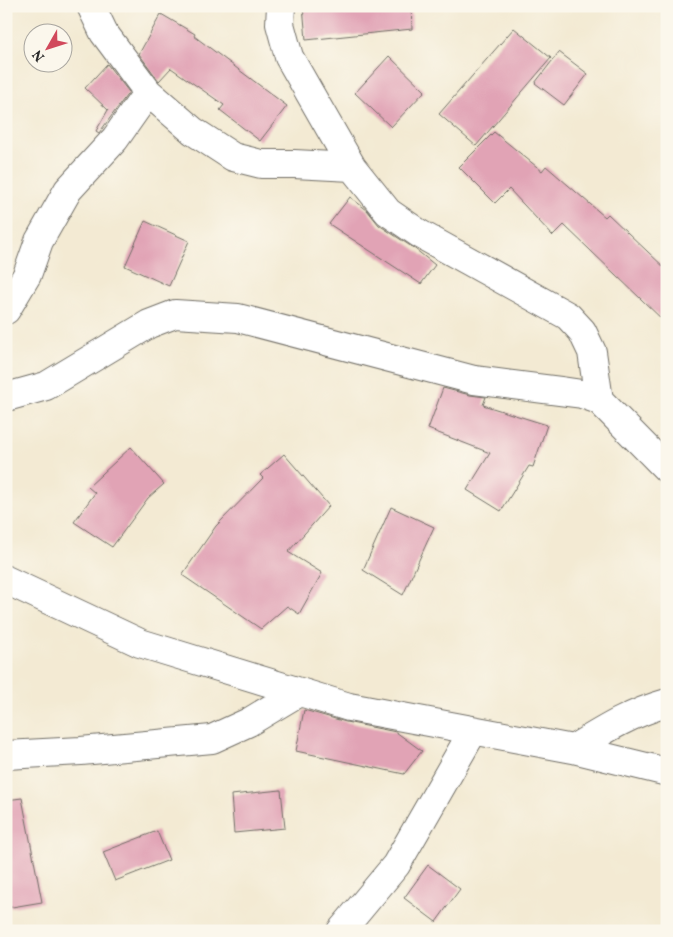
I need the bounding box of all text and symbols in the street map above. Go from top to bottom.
north arrow [22,22,72,72]
text: N [28,45,50,65]

